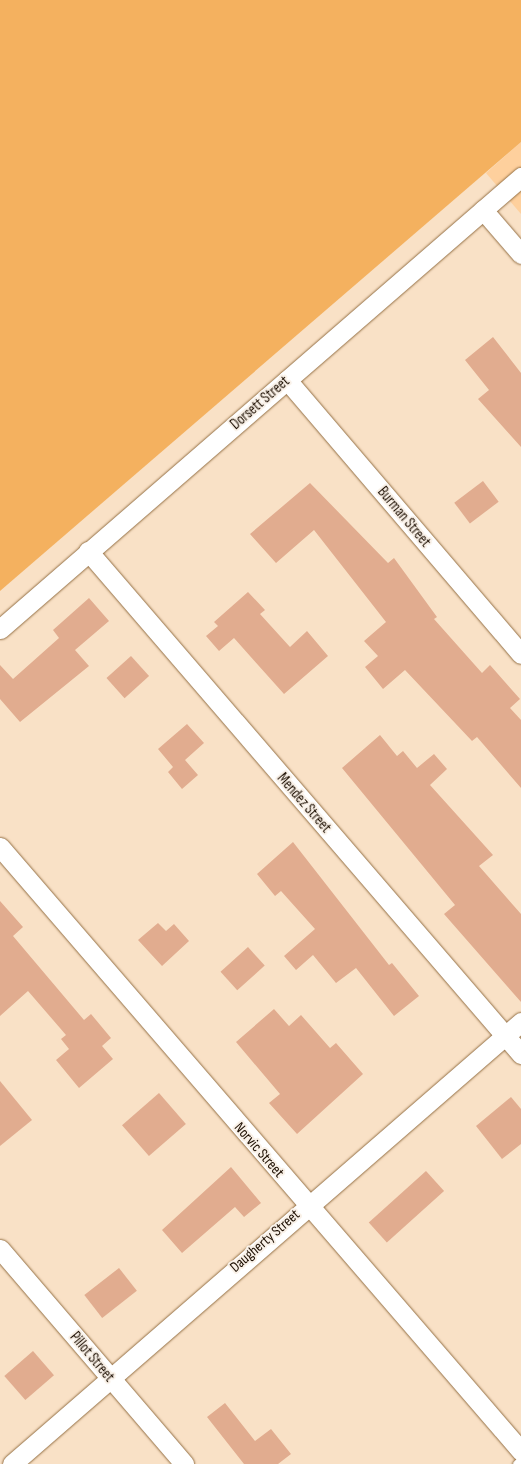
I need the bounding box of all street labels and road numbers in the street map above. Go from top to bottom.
street label: Dorsett Street [227,373,293,433]
street label: Burman Street [374,483,434,551]
street label: Mendez Street [273,770,335,836]
street label: Norvic Street [230,1119,288,1181]
street label: Daugherty Street [226,1206,304,1276]
street label: Pillot Street [66,1328,118,1386]

